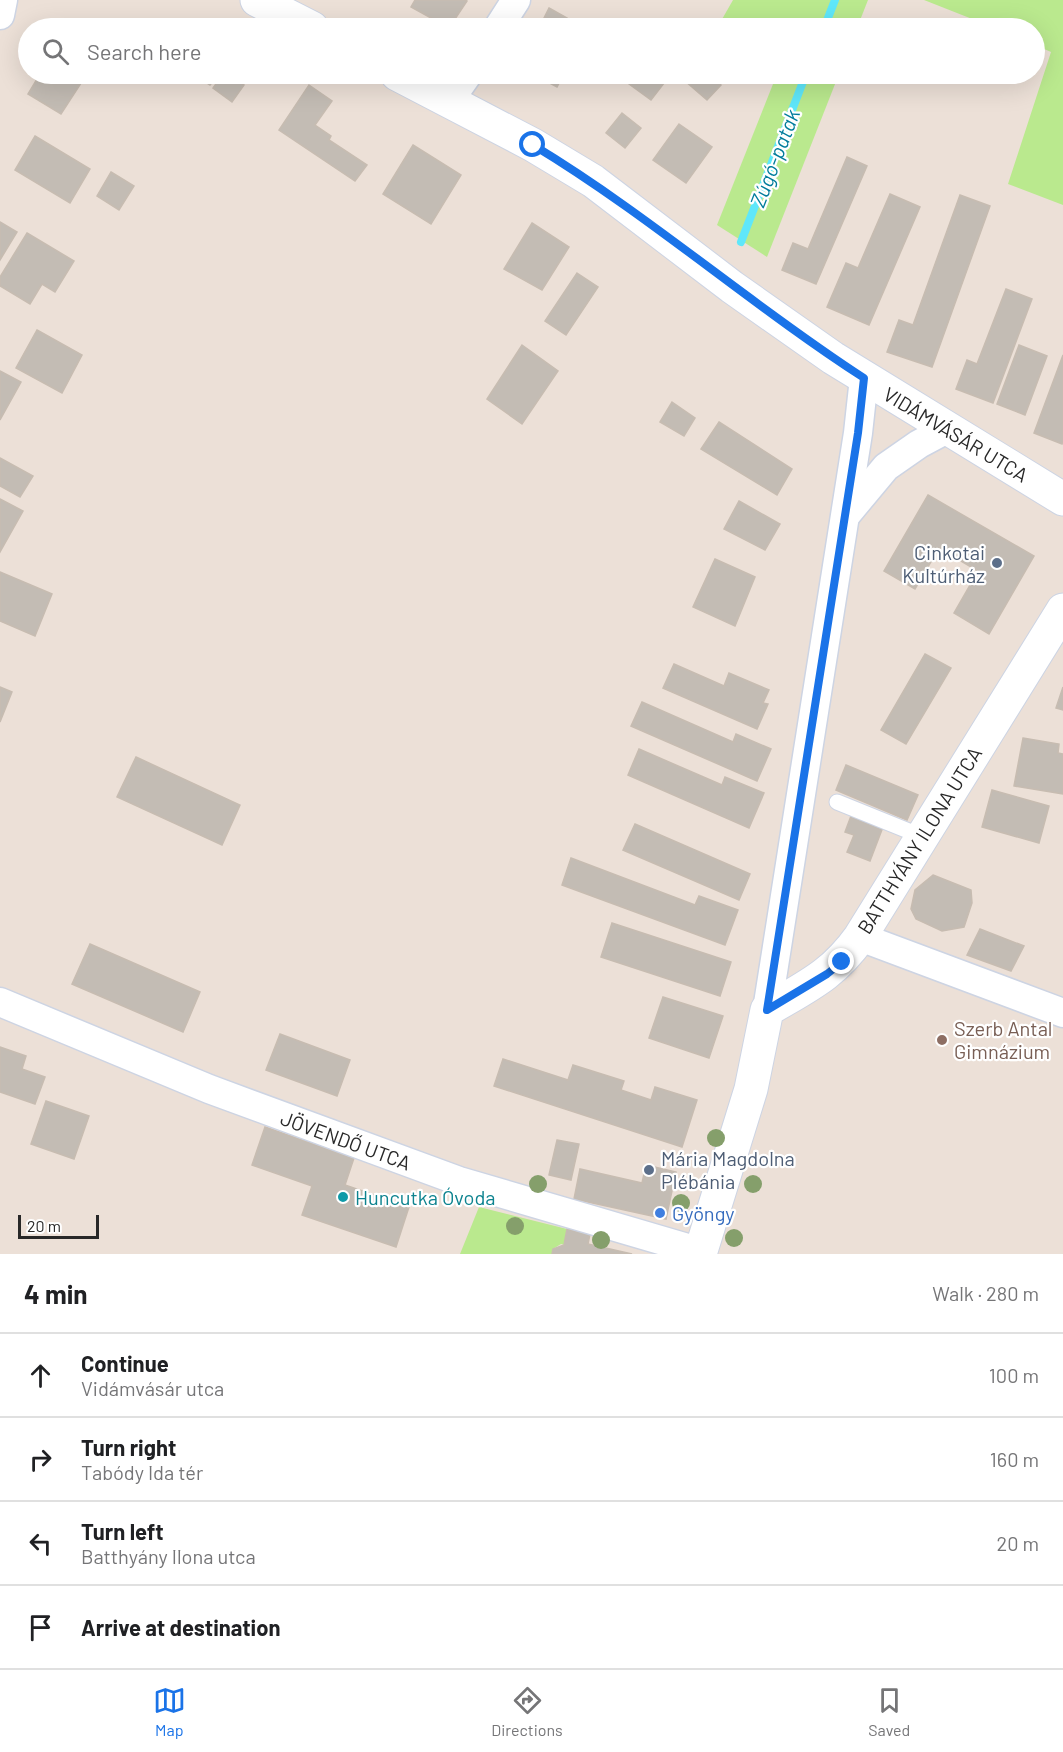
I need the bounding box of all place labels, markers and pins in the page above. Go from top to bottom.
place label: Cinkotai Kultúrház [902,540,985,587]
marker: Cinkotai Kultúrház [990,556,1004,570]
place label: Szerb Antal Gimnázium [954,1016,1052,1063]
marker: Szerb Antal Gimnázium [935,1033,949,1047]
place label: Mária Magdolna Plébánia [661,1146,795,1193]
marker: Mária Magdolna Plébánia [642,1163,656,1177]
place label: Huncutka Óvoda [355,1185,496,1209]
marker: Huncutka Óvoda [336,1190,350,1204]
place label: Gyöngy [672,1201,735,1225]
marker: Gyöngy [653,1206,667,1220]

